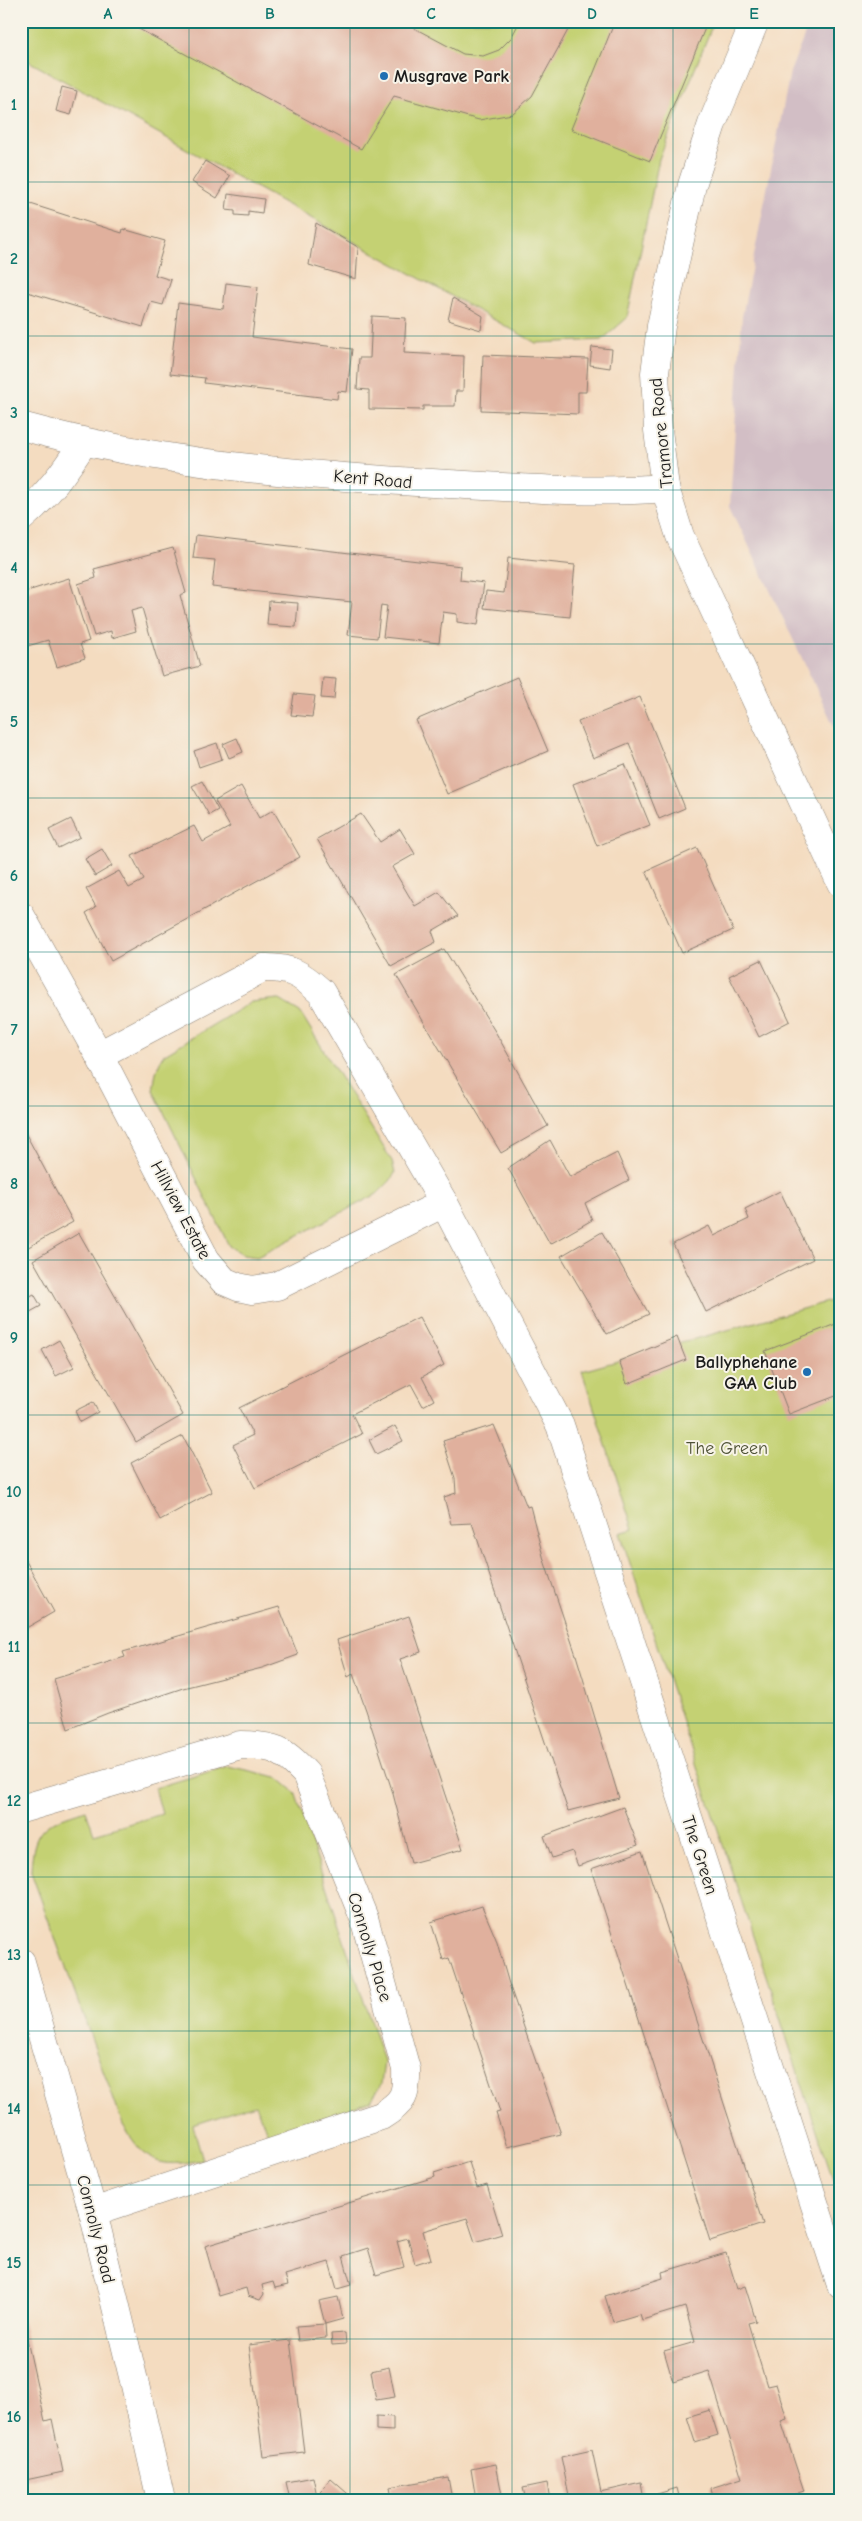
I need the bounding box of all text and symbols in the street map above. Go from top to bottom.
text: A [104,5,113,23]
text: B [265,5,275,23]
text: C [426,5,436,23]
text: D [587,5,597,23]
text: E [749,5,759,23]
place label: Musgrave Park [394,66,509,87]
marker: Musgrave Park [378,70,390,82]
text: 1 [11,96,17,114]
text: 2 [10,250,18,268]
street label: Tramore Road [645,377,678,489]
text: 3 [10,404,18,422]
street label: Kent Road [333,466,413,493]
text: 4 [10,559,18,577]
text: 5 [10,713,18,731]
text: 6 [10,867,18,885]
text: 7 [10,1021,18,1039]
street label: Hillview Estate [146,1157,215,1263]
text: 8 [10,1175,18,1193]
text: 9 [10,1329,18,1347]
place label: Ballyphehane GAA Club [695,1352,797,1394]
marker: Ballyphehane GAA Club [801,1366,813,1378]
park label: The Green [686,1438,768,1459]
text: 10 [6,1483,22,1501]
text: 11 [8,1638,20,1656]
text: 12 [7,1792,21,1810]
street label: The Green [677,1813,722,1897]
street label: Connolly Place [343,1890,396,2004]
text: 13 [7,1946,21,1964]
text: 14 [7,2100,21,2118]
street label: Connolly Road [72,2173,119,2285]
text: 15 [7,2254,21,2272]
text: 16 [7,2408,21,2426]

